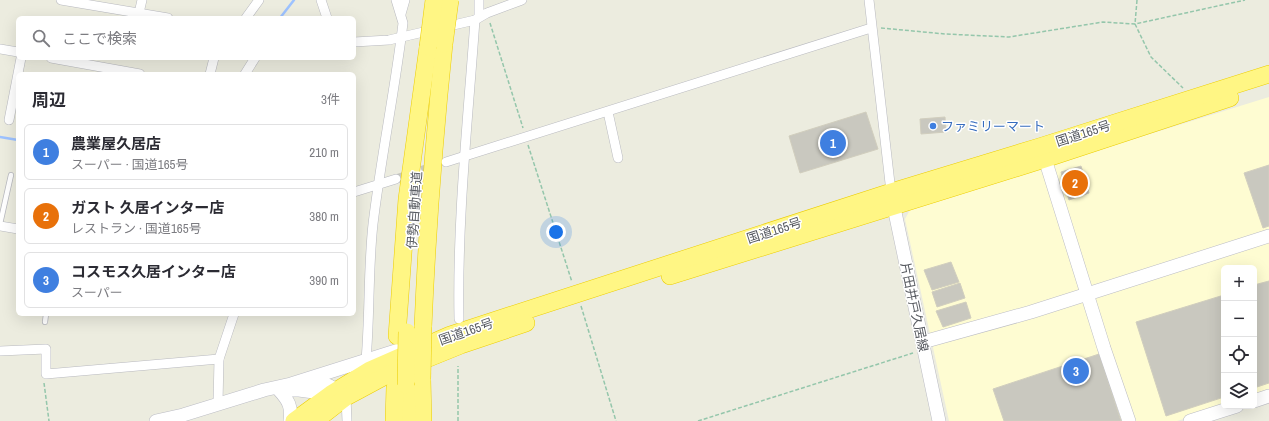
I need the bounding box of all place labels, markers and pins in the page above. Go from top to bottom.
place label: ファミリーマート [941,118,1045,135]
marker: ファミリーマート [928,121,938,131]
pin: 1 [820,128,846,158]
pin: 2 [1062,168,1088,198]
pin: 3 [1063,356,1089,386]

